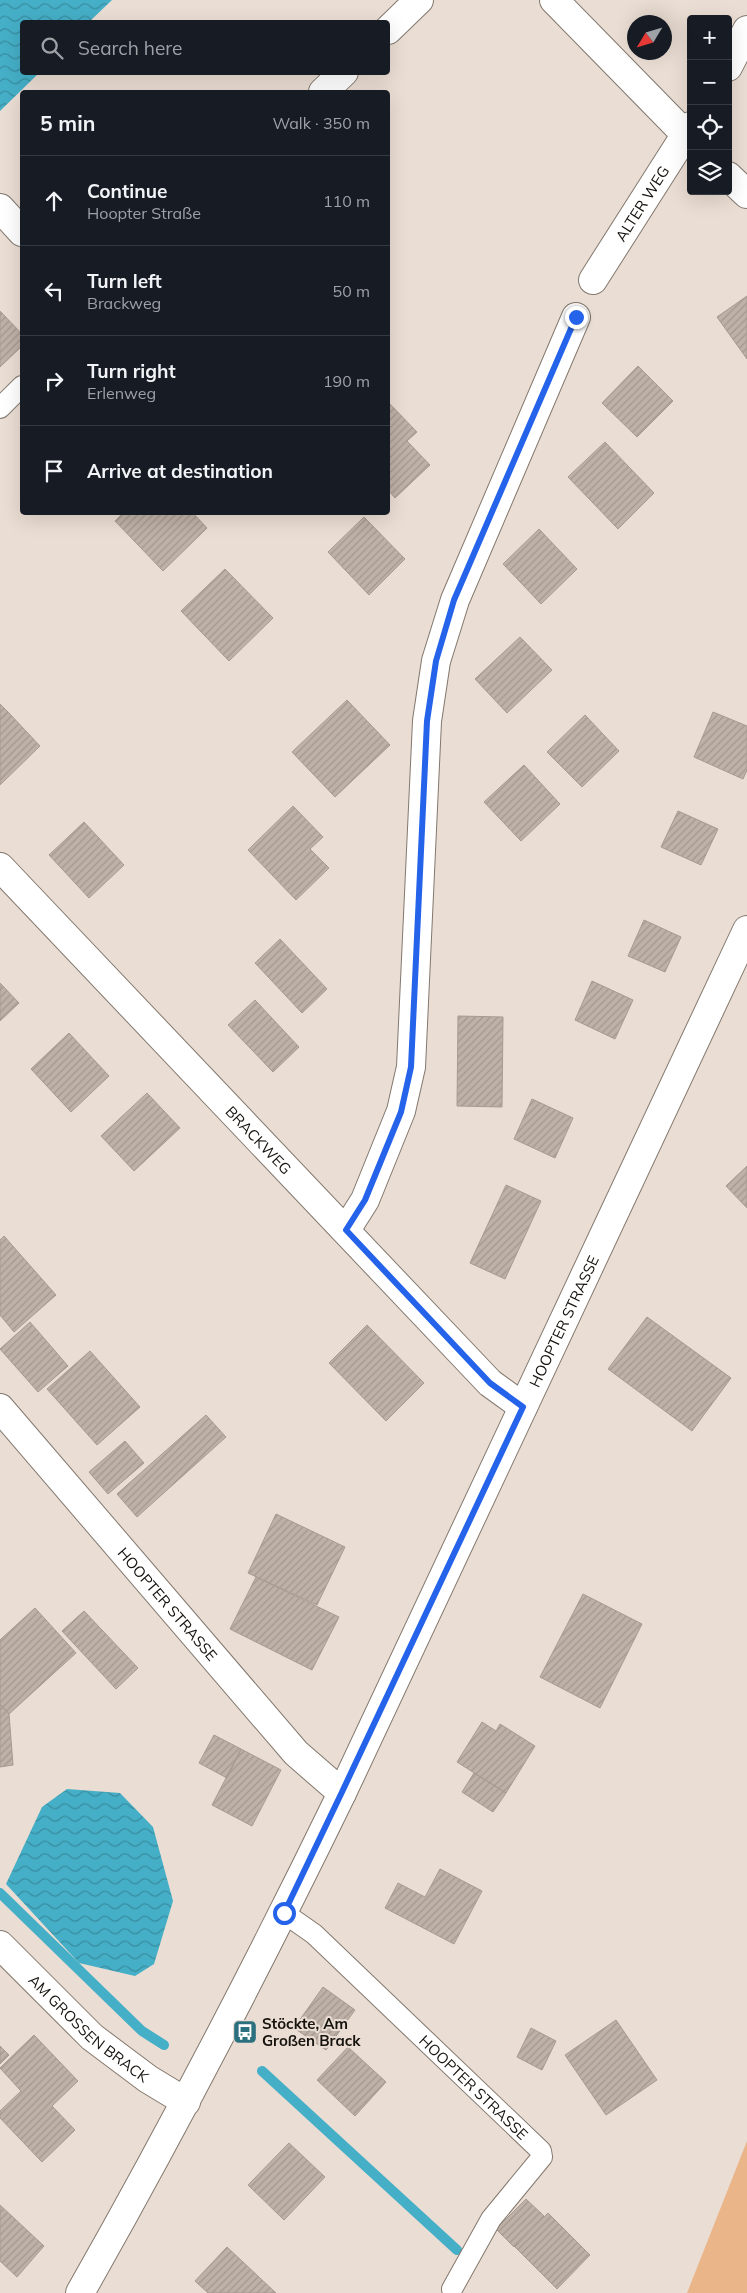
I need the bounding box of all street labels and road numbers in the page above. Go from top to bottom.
street label: ALTER WEG [611,162,673,245]
street label: BRACKWEG [222,1101,296,1178]
street label: HOOPTER STRASSE [524,1252,603,1390]
street label: HOOPTER STRASSE [114,1543,222,1664]
street label: AM GROSSEN BRACK [25,1970,153,2086]
street label: HOOPTER STRASSE [416,2031,532,2143]

